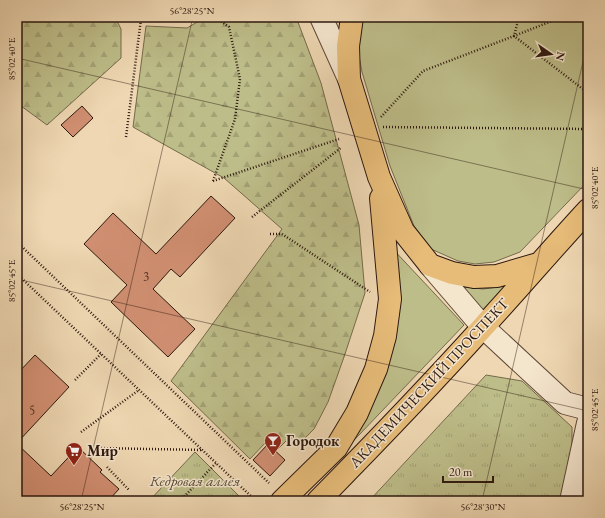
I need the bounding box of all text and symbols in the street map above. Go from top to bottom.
text: 56°28'25"N [170,4,215,17]
north arrow [531,34,571,74]
text: 85°02'40"E [5,37,18,80]
text: N [553,50,569,62]
text: 85°02'40"E [588,166,601,209]
text: 85°02'45"E [5,259,18,302]
house number: 3 [143,268,149,285]
street label: АКАДЕМИЧЕСКИЙ ПРОСПЕКТ [344,293,513,472]
text: 85°02'45"E [588,388,601,431]
house number: 5 [29,402,35,419]
bar icon: Городок [263,431,283,456]
place label: Городок [286,431,340,450]
supermarket icon: Мир [64,441,84,466]
place label: Мир [87,441,118,460]
scale bar [443,458,493,484]
text: 20 m [449,464,473,480]
park label: Кедровая аллея [149,471,240,490]
text: 56°28'25"N [60,500,105,513]
text: 56°28'30"N [461,500,506,513]

